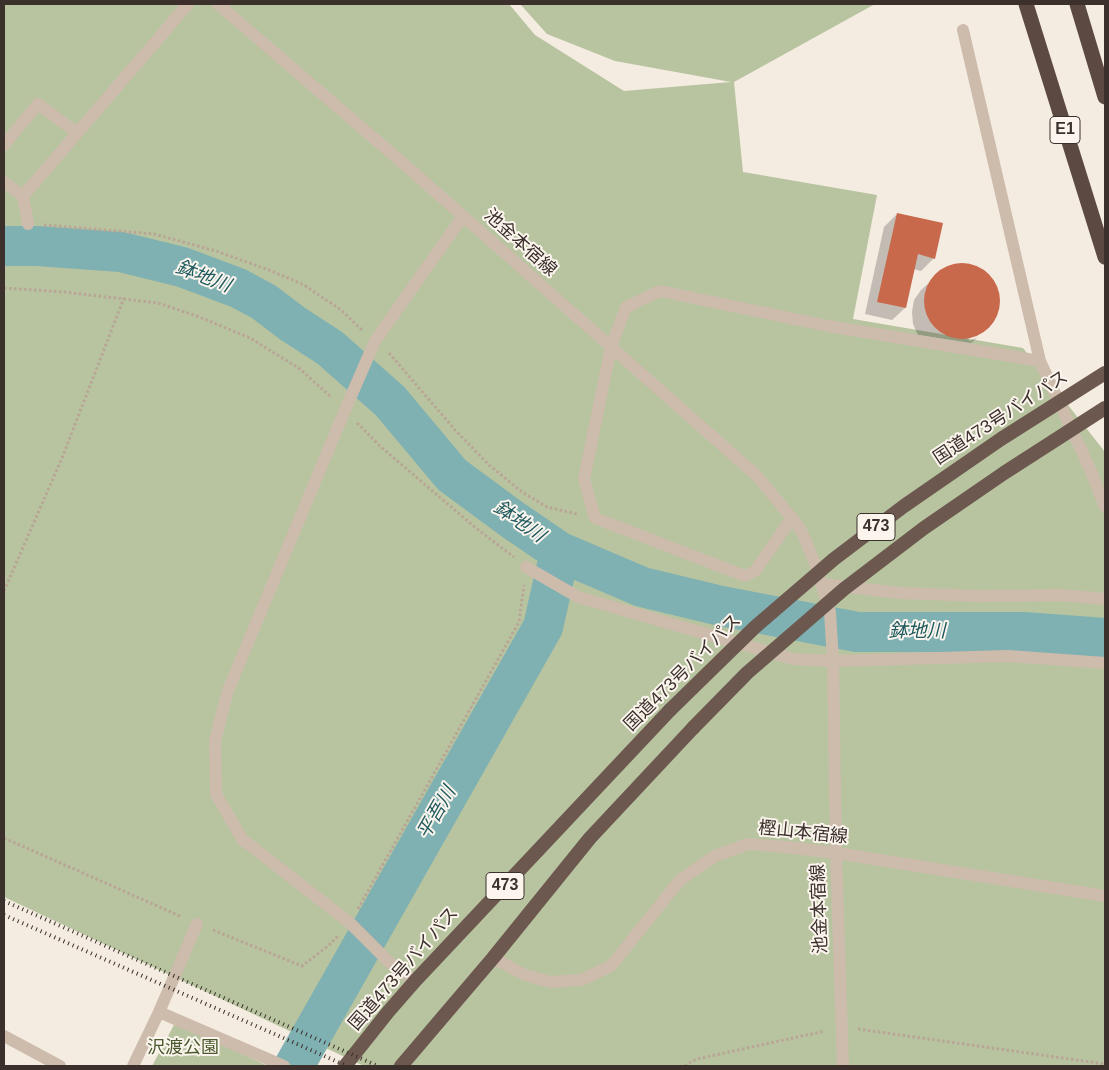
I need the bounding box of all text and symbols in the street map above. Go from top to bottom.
road number: E1 [1050,116,1080,144]
street label: 池金本宿線 [479,205,561,281]
water label: 鉢地川 [172,256,234,298]
street label: 国道473号バイパス [930,366,1072,470]
water label: 鉢地川 [489,496,549,548]
road number: 473 [857,514,895,540]
street label: 国道473号バイパス [620,610,746,736]
water label: 鉢地川 [889,621,945,643]
water label: 平吾川 [413,783,461,843]
street label: 樫山本宿線 [757,818,849,848]
street label: 池金本宿線 [808,864,832,954]
road number: 473 [486,872,524,899]
street label: 国道473号バイパス [345,903,463,1035]
park label: 沢渡公園 [147,1037,219,1059]

